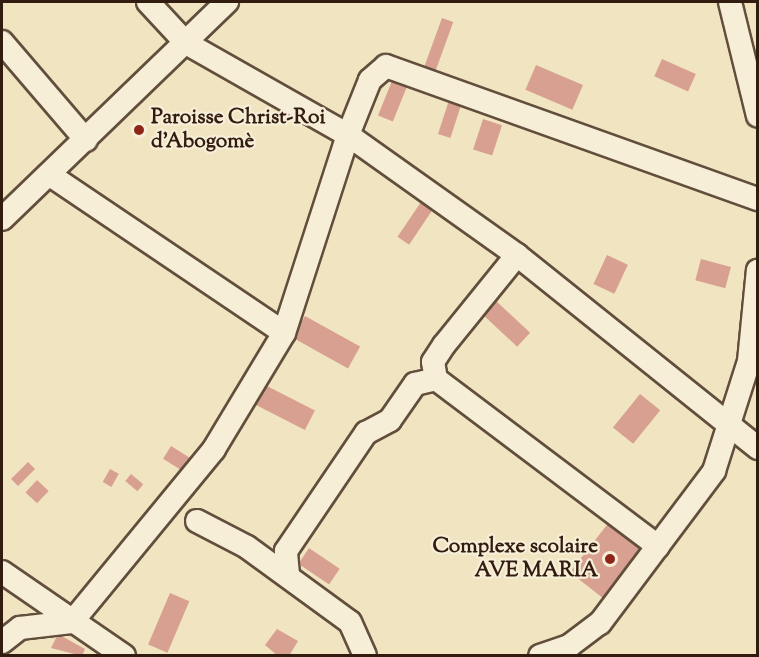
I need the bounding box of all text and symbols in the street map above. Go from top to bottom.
place label: Paroisse Christ-Roi d'Abogomè [151,105,325,155]
marker: Paroisse Christ-Roi d'Abogomè [132,123,146,137]
place label: Complexe scolaire AVE MARIA [432,534,598,584]
marker: Complexe scolaire AVE MARIA [603,552,617,566]

